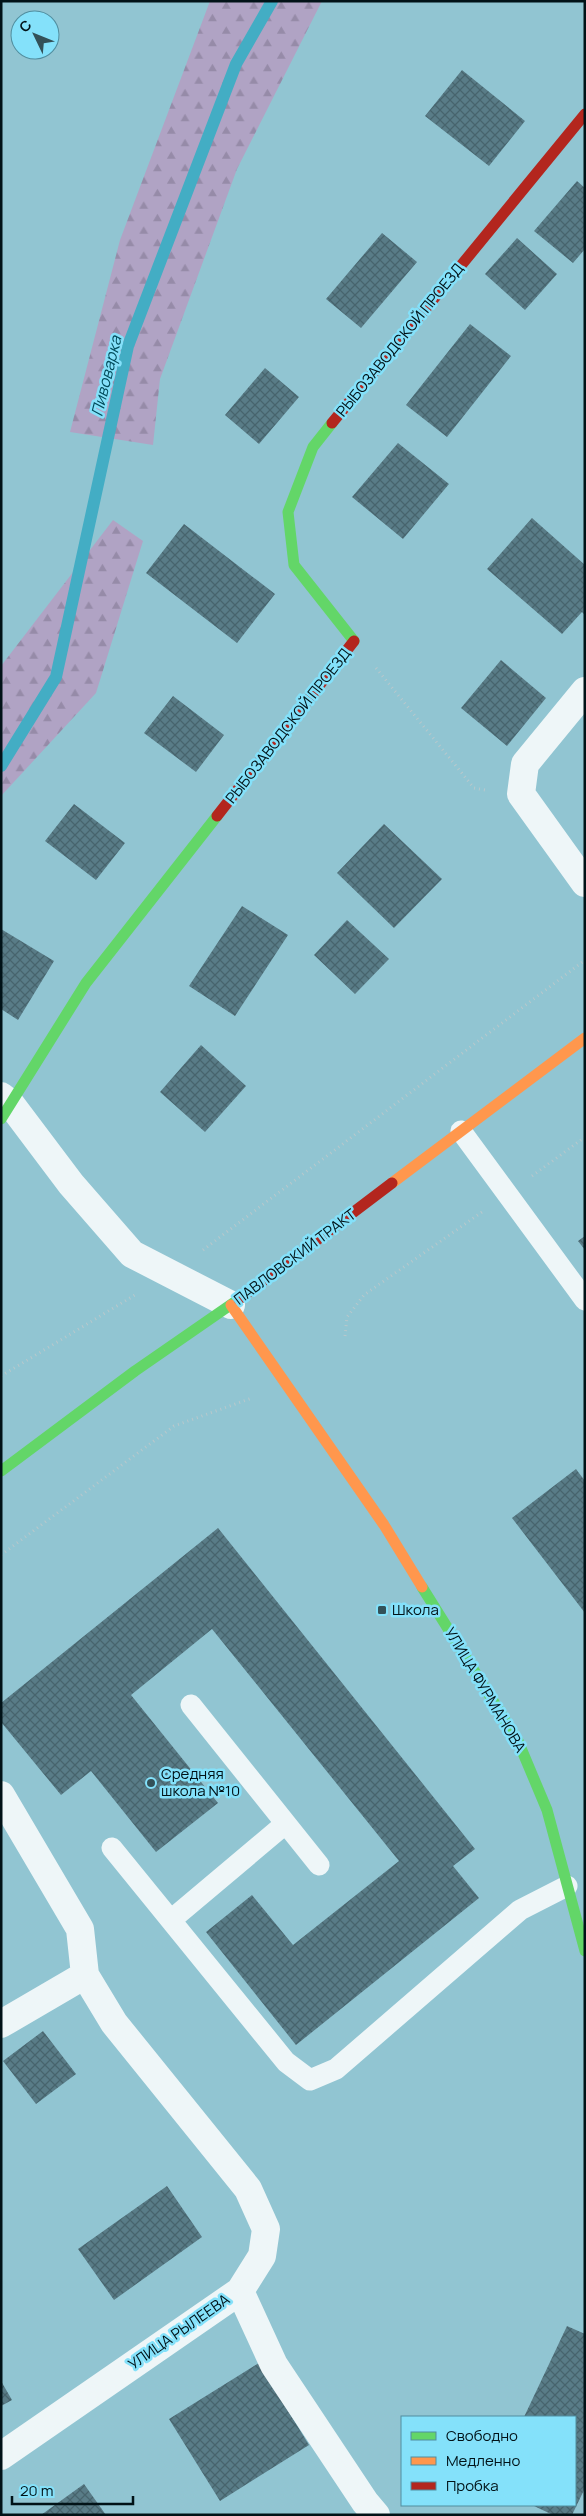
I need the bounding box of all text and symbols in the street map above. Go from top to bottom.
north arrow [10,10,60,60]
text: С [15,16,36,36]
street label: РЫБОЗАВОДСКОЙ ПРОЕЗД [331,259,468,421]
water label: Пивоварка [85,333,127,418]
street label: РЫБОЗАВОДСКОЙ ПРОЕЗД [220,644,355,808]
street label: ПАВЛОВСКИЙ ТРАКТ [229,1204,360,1309]
place label: Школа [392,1599,439,1620]
marker: Школа [376,1604,388,1616]
street label: УЛИЦА ФУРМАНОВА [440,1623,531,1757]
place label: Средняя школа №10 [161,1763,240,1801]
marker: Средняя школа №10 [145,1777,157,1789]
street label: УЛИЦА РЫЛЕЕВА [124,2288,234,2374]
legend [401,2416,576,2506]
text: Свободно [446,2425,518,2446]
text: Медленно [446,2450,520,2471]
scale bar [12,2474,134,2506]
text: Пробка [446,2475,499,2496]
text: 20 m [20,2480,53,2501]

